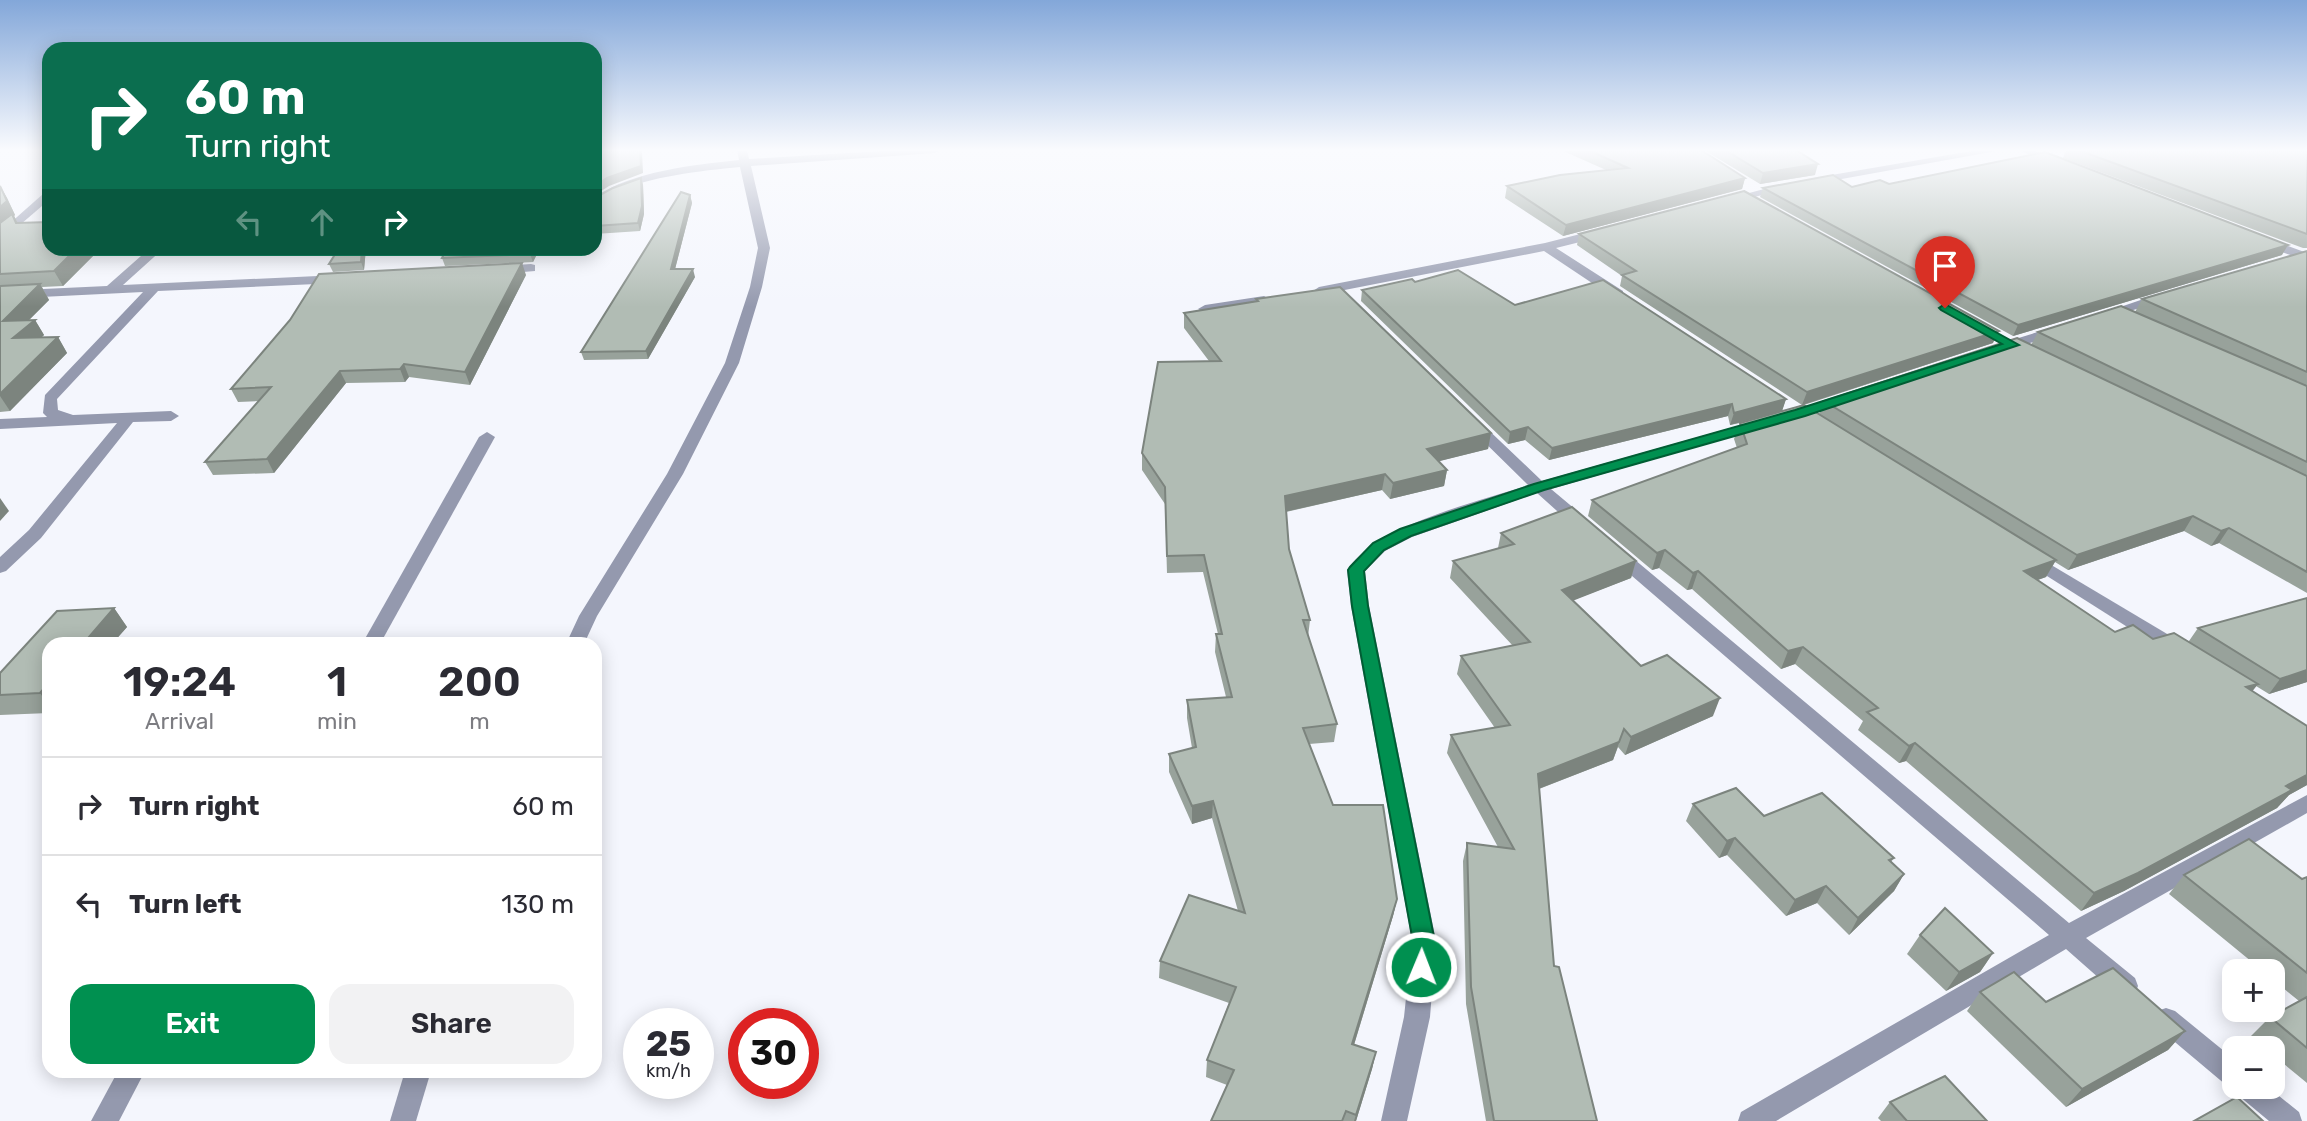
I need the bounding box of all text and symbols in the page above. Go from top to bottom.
text: 60 m [185,68,306,126]
icon: right [70,70,161,161]
text: Turn right [185,127,330,165]
icon: left [230,203,268,241]
icon: ahead [303,203,341,241]
icon: right [376,203,414,241]
pin [1915,236,1975,308]
icon: arrive [1926,247,1964,285]
text: 19:24 [123,657,236,707]
text: 1 [327,657,347,707]
text: 200 [438,657,521,707]
text: Arrival [145,707,214,735]
text: min [317,707,357,735]
text: m [469,707,490,735]
icon: right [70,787,108,825]
text: Turn right [129,791,259,822]
text: 60 m [512,791,574,822]
icon: left [70,885,108,923]
text: Turn left [129,889,241,920]
text: 130 m [501,889,574,920]
position arrow [1384,930,1458,1004]
map controls [2222,959,2285,1099]
button: + [2222,959,2285,1022]
button: Exit [70,984,315,1064]
button: Share [329,984,574,1064]
speed limit sign: 30 [728,1008,819,1099]
text: 25 [646,1023,691,1065]
button: − [2222,1036,2285,1099]
text: km/h [646,1060,691,1082]

